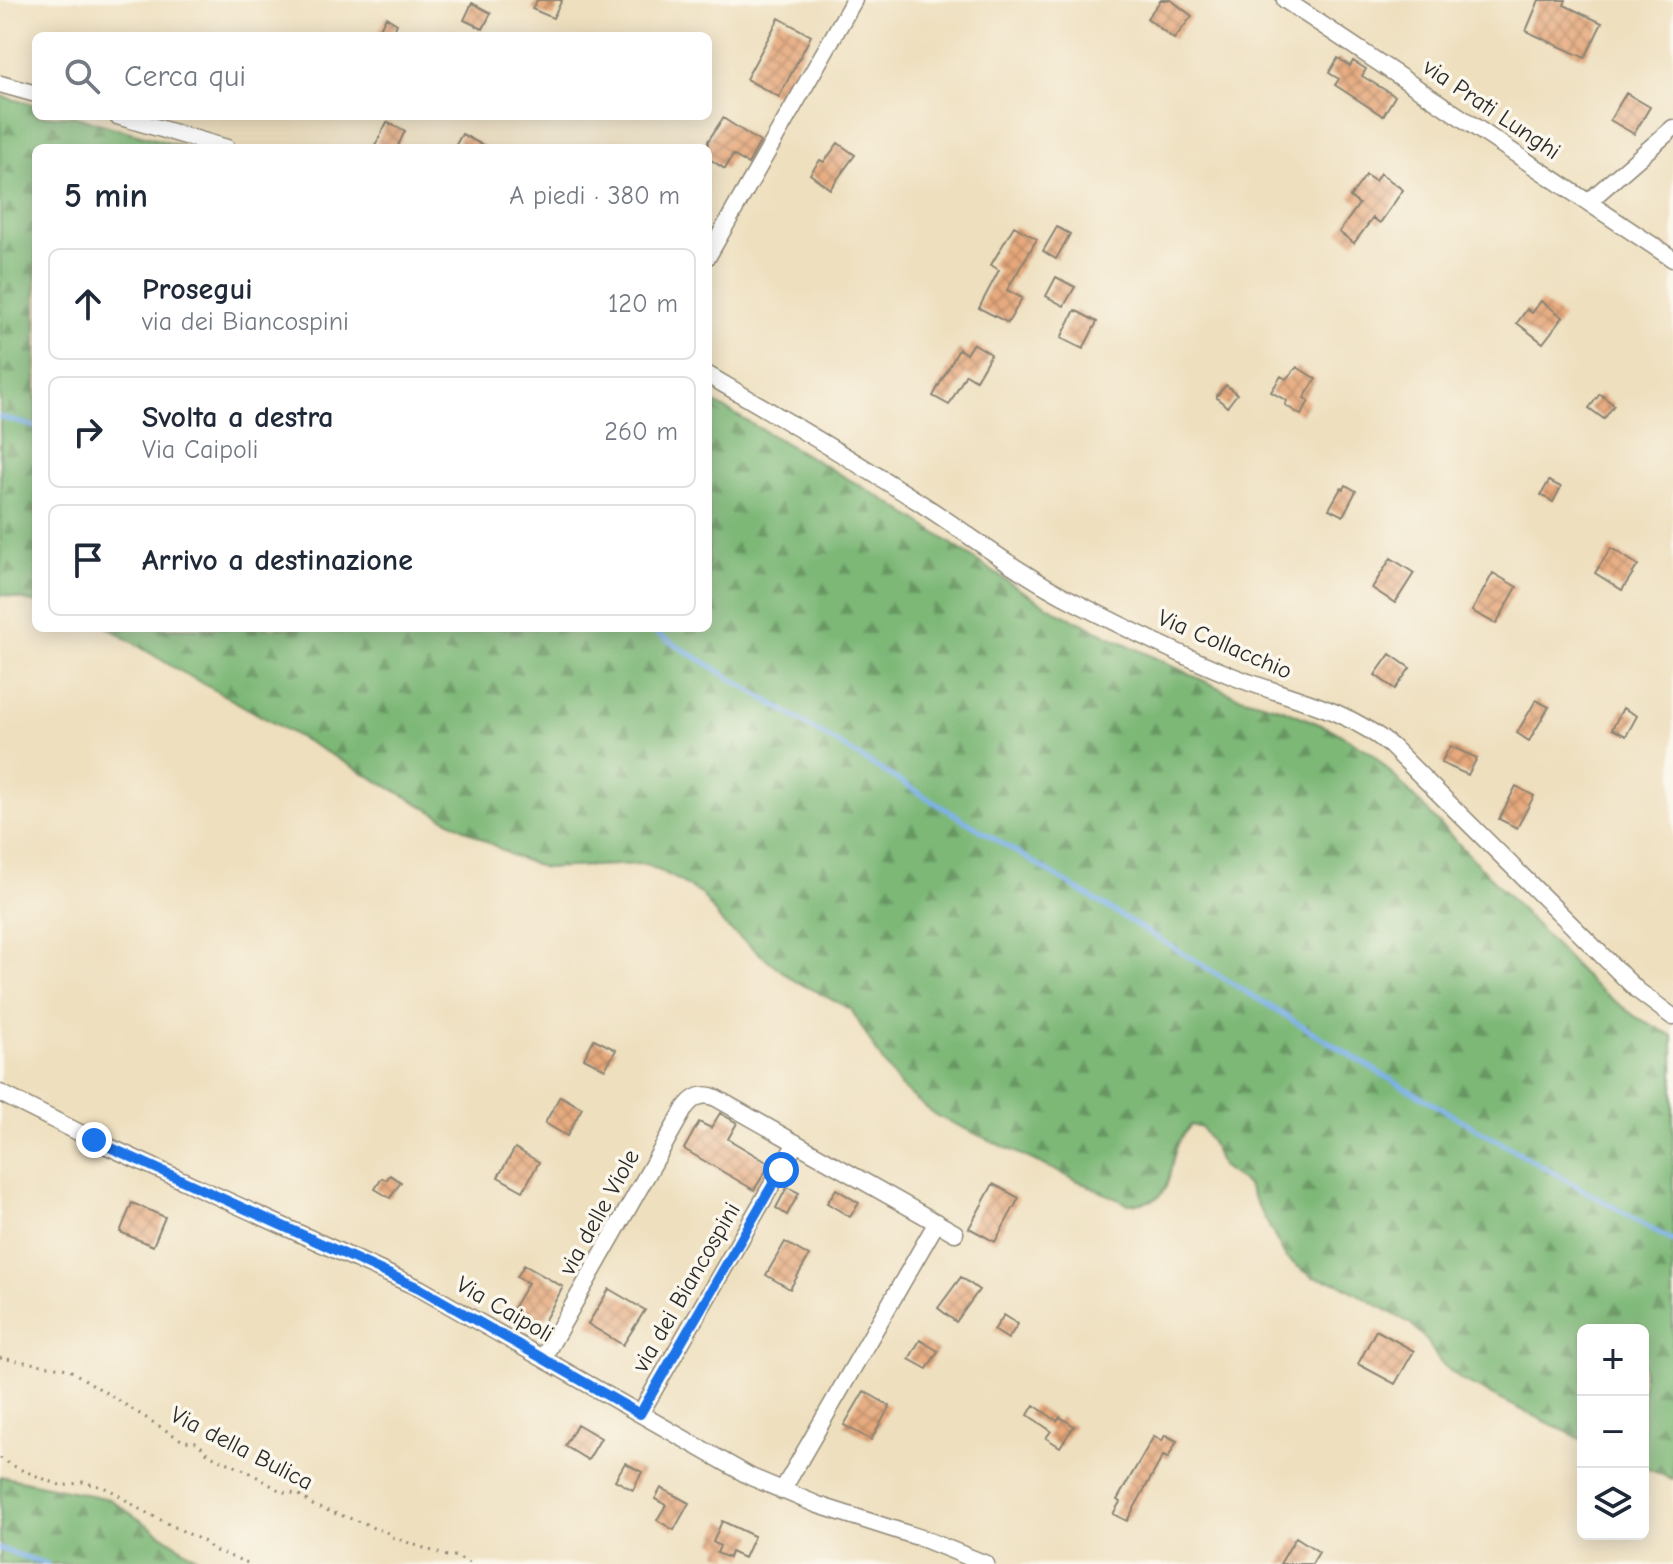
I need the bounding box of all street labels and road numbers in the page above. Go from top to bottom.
street label: via Prati Lunghi [1417,52,1566,165]
street label: Via Collacchio [1154,603,1296,685]
street label: via delle Viole [552,1144,645,1281]
street label: via dei Biancospini [626,1197,746,1378]
street label: Via Caipoli [451,1270,559,1348]
street label: Via della Bulica [166,1400,318,1496]

